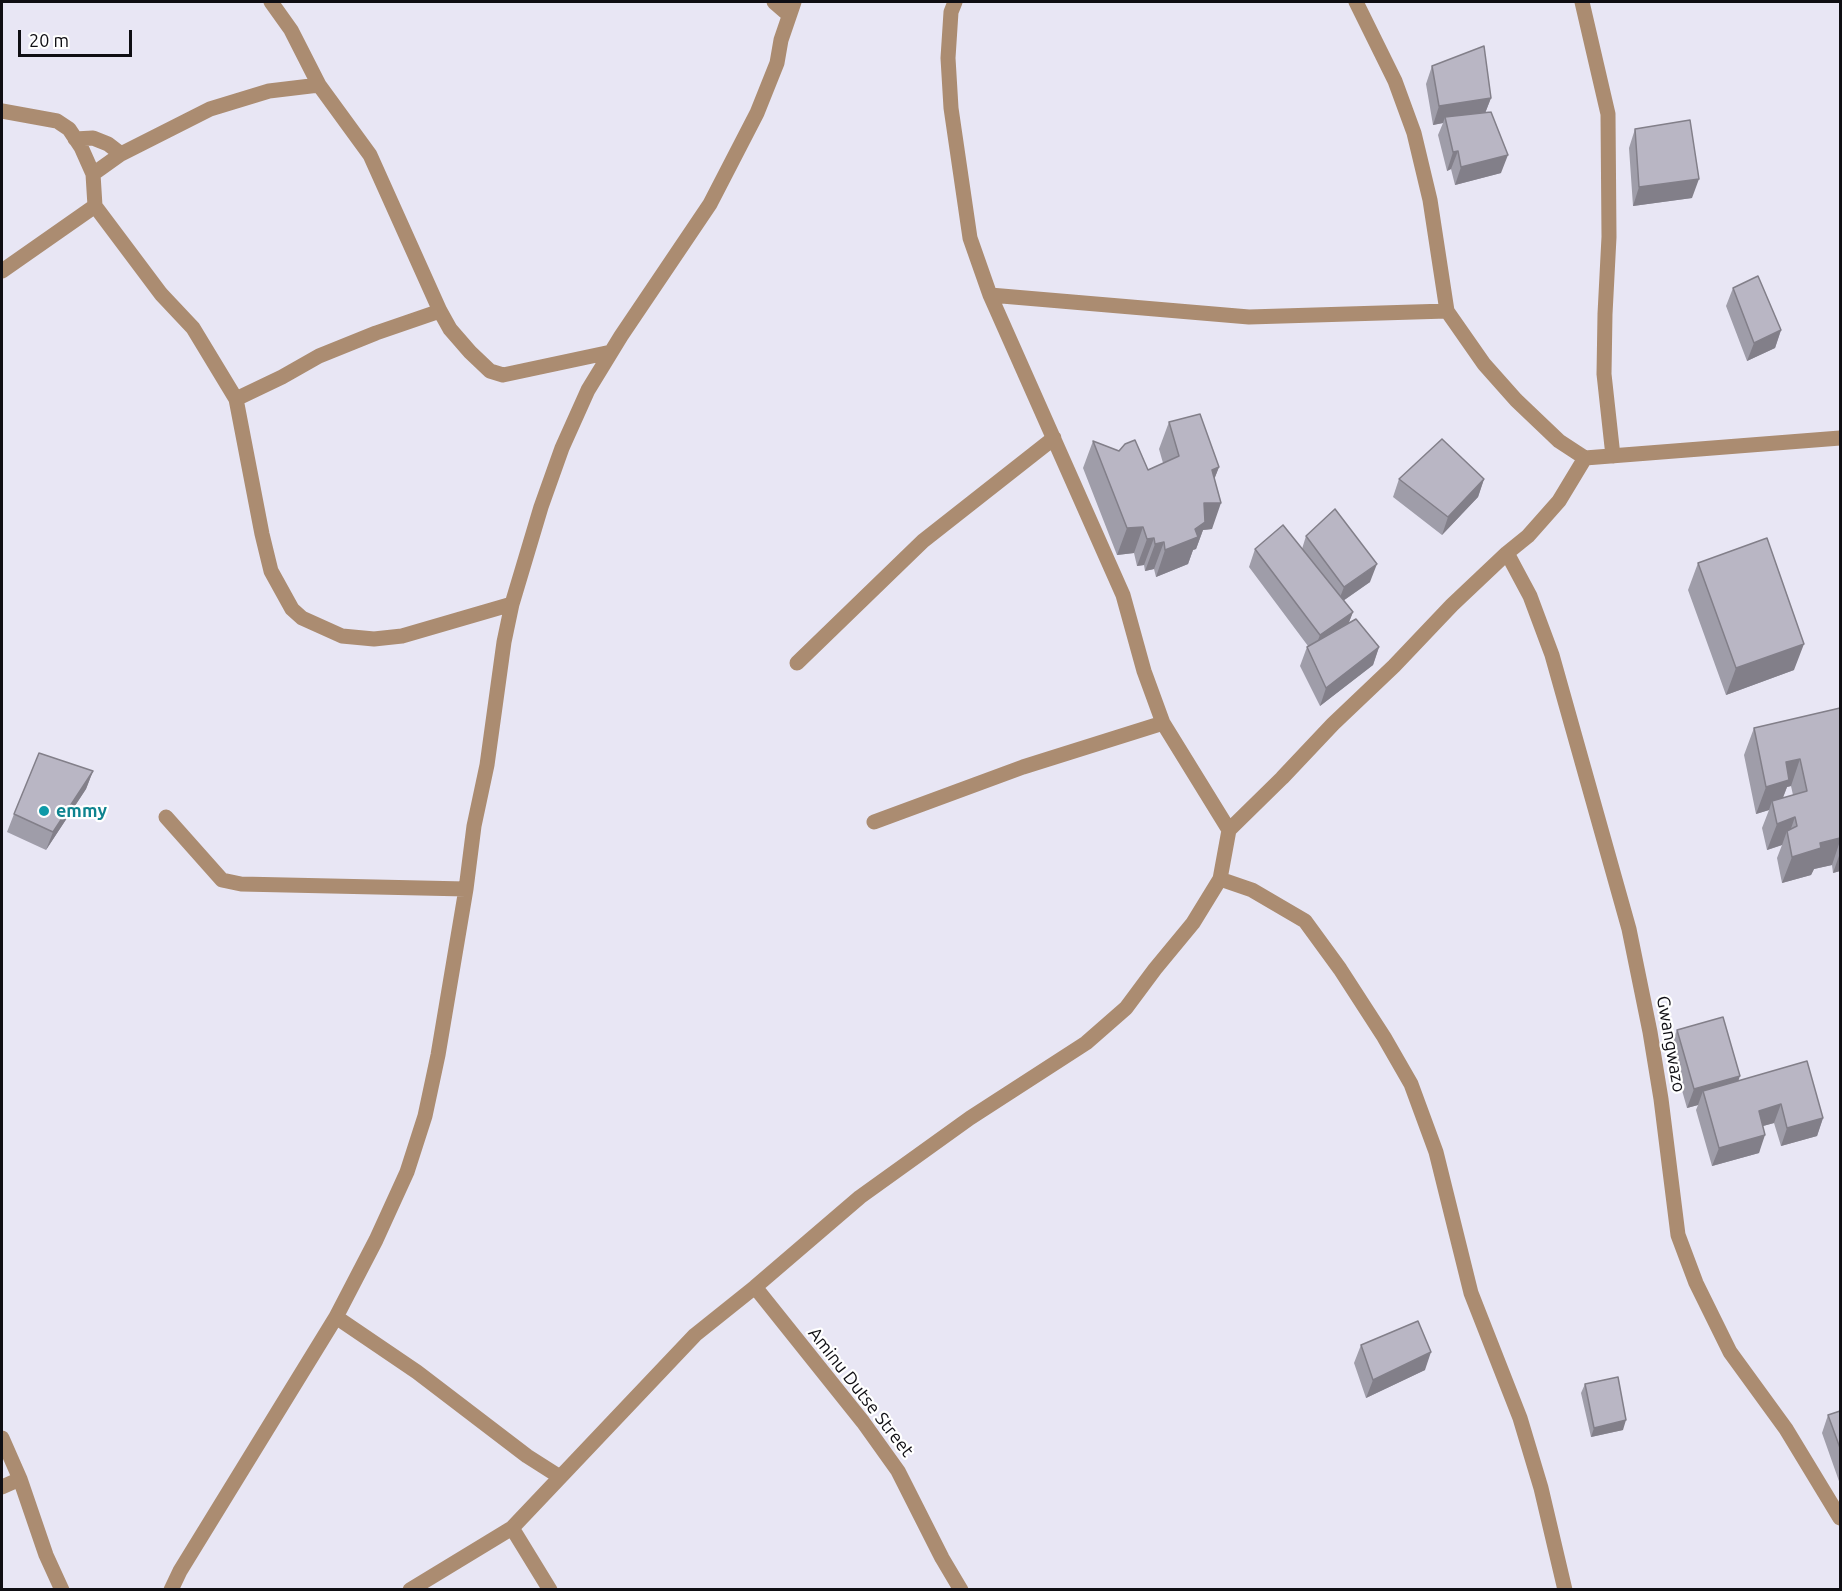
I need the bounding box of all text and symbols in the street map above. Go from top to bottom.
scale bar [21,18,135,56]
text: 20 m [29,30,69,50]
place label: emmy [56,800,107,822]
marker: emmy [37,804,51,818]
street label: Gwangwazo [1652,994,1690,1094]
street label: Aminu Dutse Street [804,1323,918,1461]

